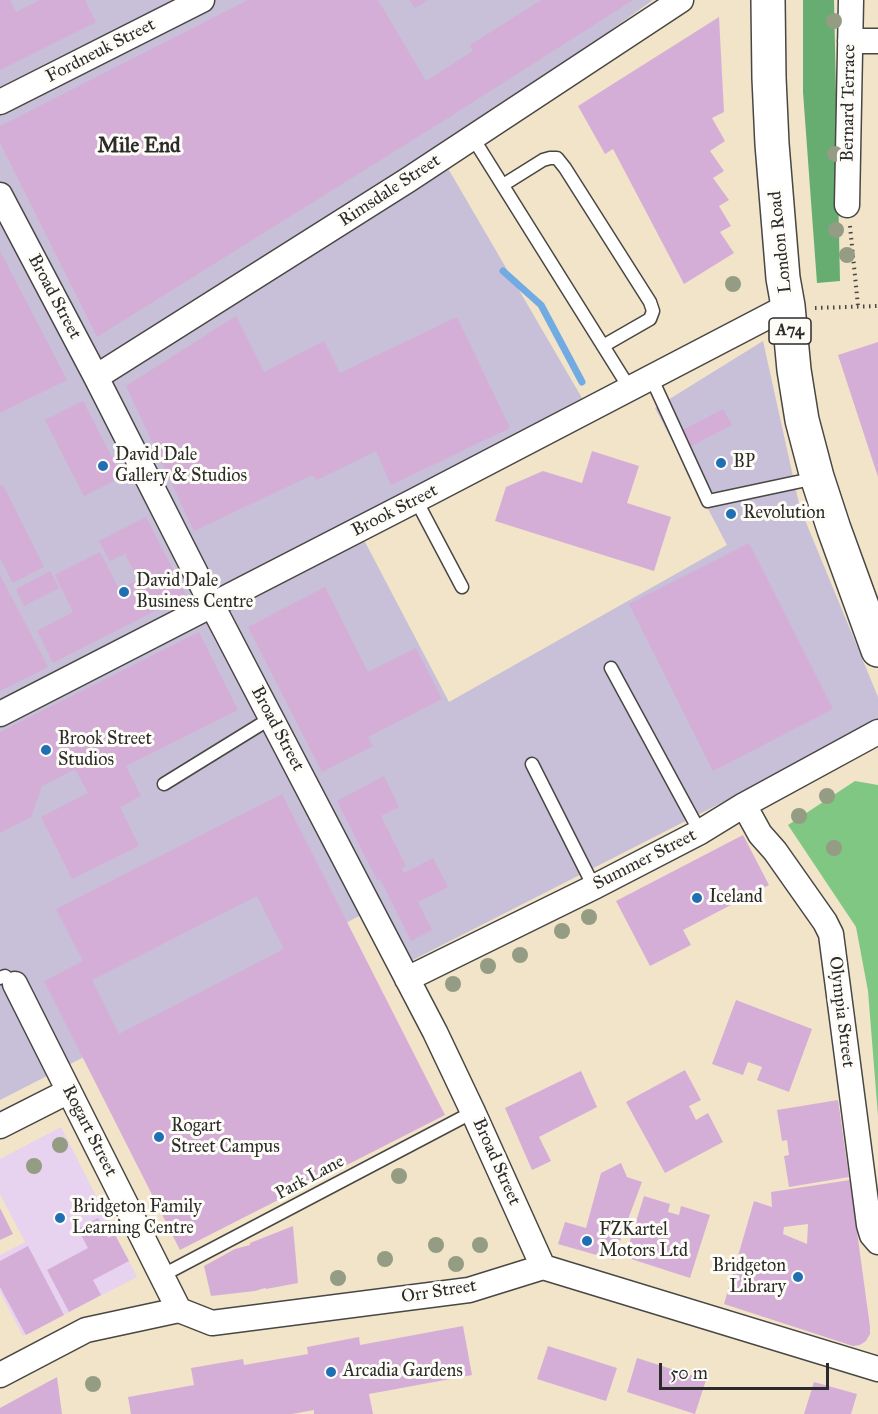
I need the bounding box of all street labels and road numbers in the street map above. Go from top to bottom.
street label: Fordneuk Street [43,14,159,88]
street label: Bernard Terrace [837,44,861,162]
street label: Rimsdale Street [335,150,445,232]
street label: London Road [765,190,797,294]
street label: Broad Street [23,251,85,343]
road number: A74 [769,318,811,344]
street label: Brook Street [348,480,442,542]
street label: Broad Street [246,683,308,775]
street label: Summer Street [590,825,700,895]
street label: Olympia Street [823,955,859,1069]
street label: Rogart Street [57,1082,121,1180]
street label: Broad Street [467,1115,525,1209]
street label: Park Lane [272,1151,348,1205]
street label: Orr Street [400,1275,478,1309]

